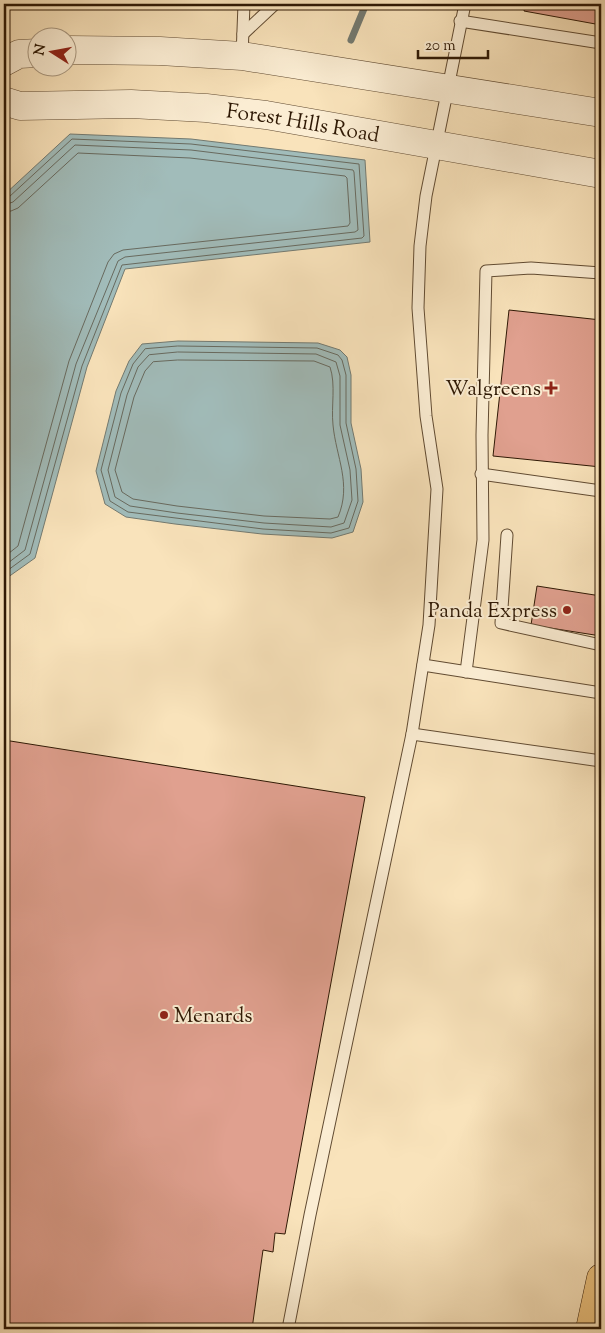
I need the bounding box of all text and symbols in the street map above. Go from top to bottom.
north arrow [28,28,78,78]
scale bar [418,28,488,60]
text: 20 m [425,36,456,57]
text: N [30,43,52,57]
street label: Forest Hills Road [225,97,382,152]
place label: Walgreens [445,375,541,405]
marker: Walgreens [545,382,557,394]
place label: Panda Express [428,597,557,627]
marker: Panda Express [561,604,573,616]
place label: Menards [174,1002,253,1032]
marker: Menards [158,1009,170,1021]

